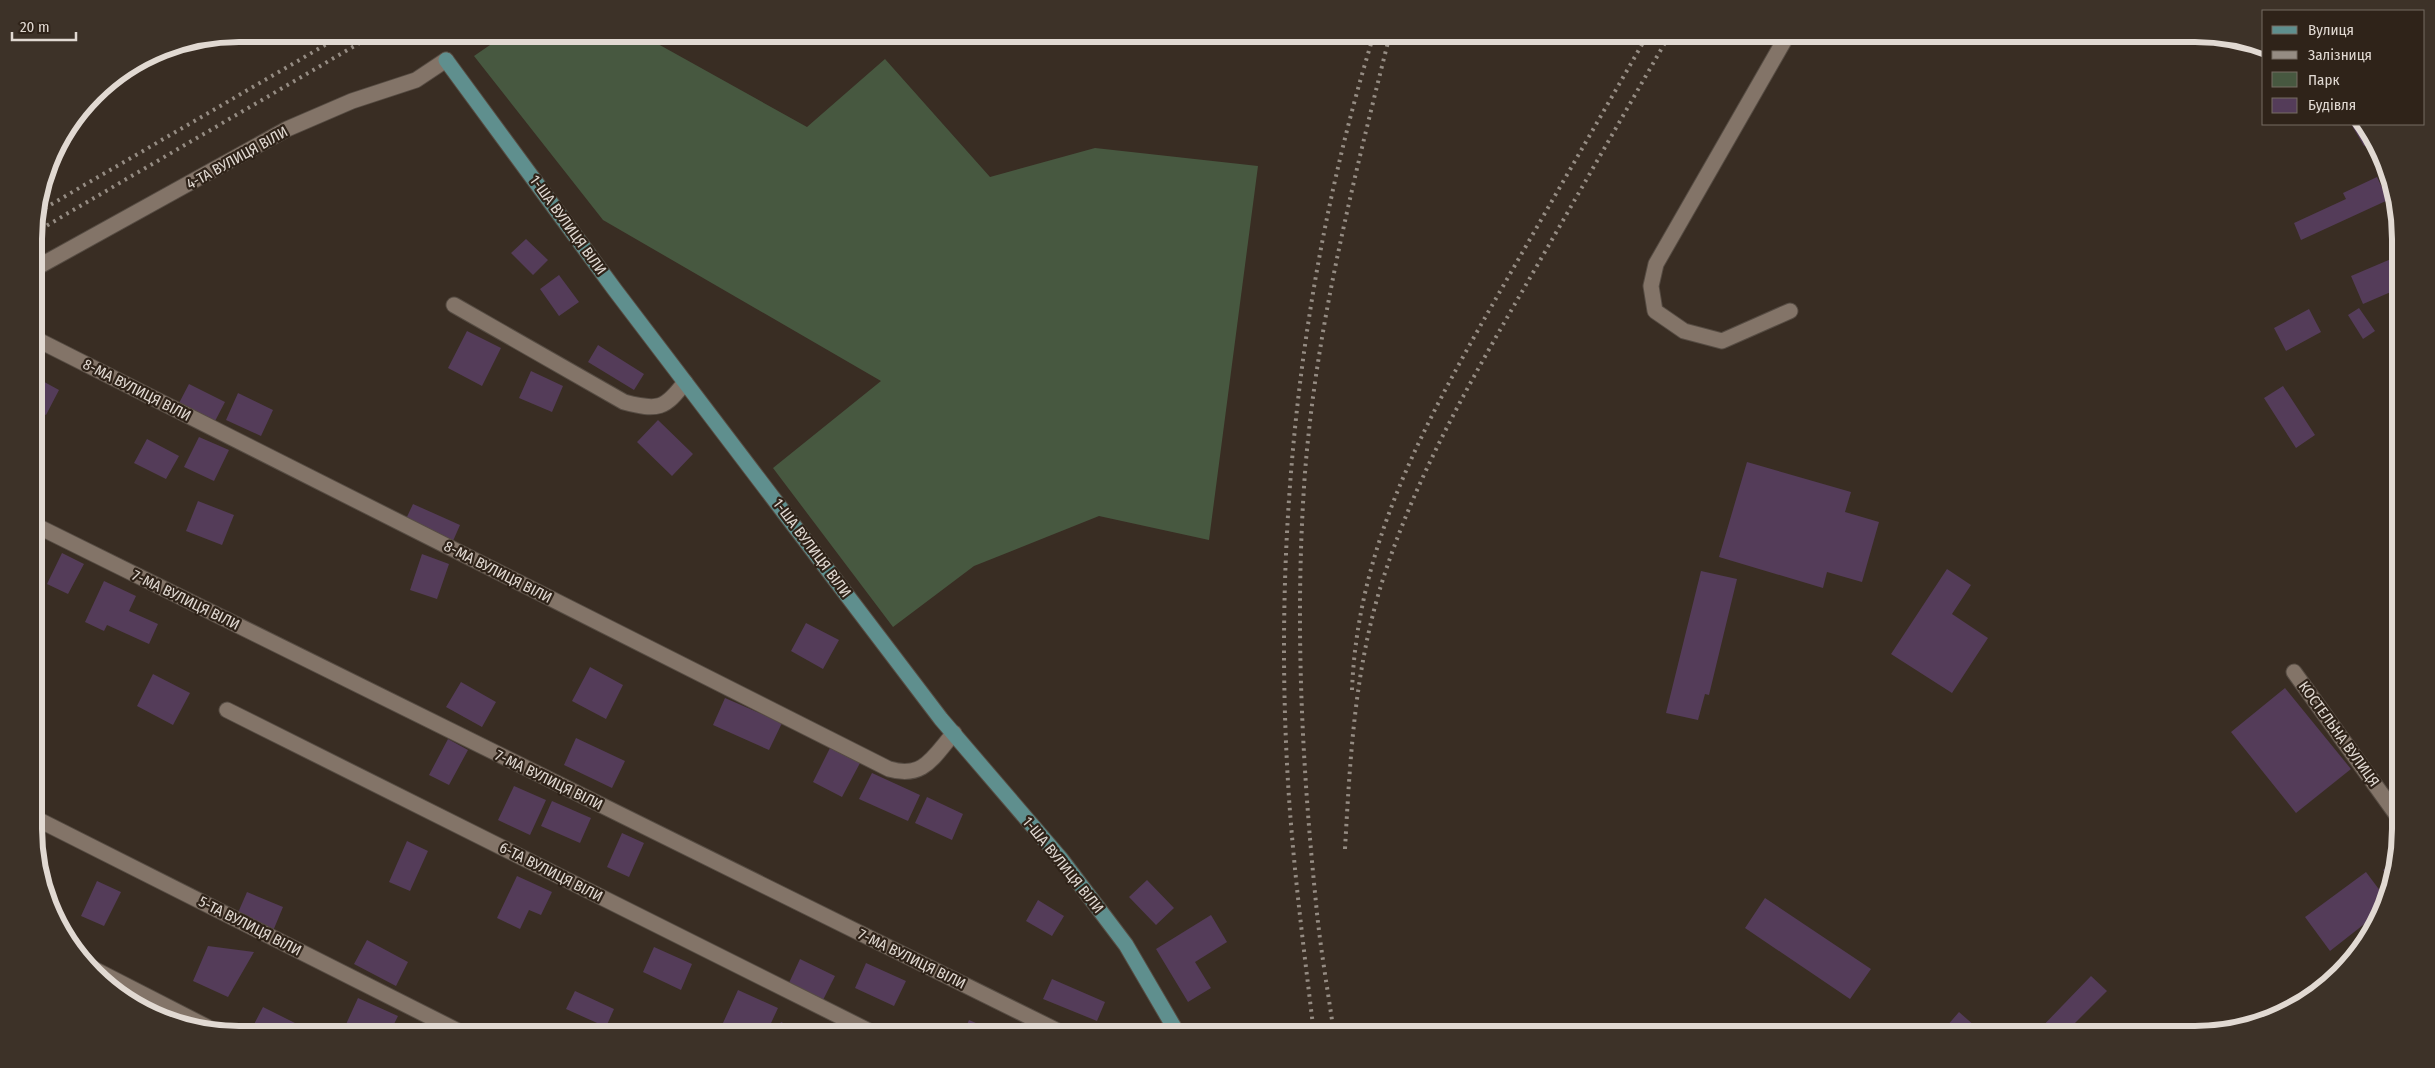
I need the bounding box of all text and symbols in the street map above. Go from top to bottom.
scale bar [12,10,76,42]
legend [2262,10,2425,125]
text: 20 m [20,18,50,36]
text: Вулиця [2308,21,2354,39]
text: Залізниця [2308,46,2372,64]
text: Парк [2308,71,2339,89]
text: Будівля [2308,96,2356,114]
street label: 4-ТА ВУЛИЦЯ ВІЛИ [183,123,291,193]
street label: 1-ША ВУЛИЦЯ ВІЛИ [526,172,610,278]
street label: 8-МА ВУЛИЦЯ ВІЛИ [80,355,194,425]
street label: 1-ША ВУЛИЦЯ ВІЛИ [769,495,855,601]
street label: 8-МА ВУЛИЦЯ ВІЛИ [441,537,555,607]
street label: 7-МА ВУЛИЦЯ ВІЛИ [129,566,243,634]
street label: КОСТЕЛЬНА ВУЛИЦЯ [2295,678,2383,790]
street label: 7-МА ВУЛИЦЯ ВІЛИ [492,746,606,814]
street label: 1-ША ВУЛИЦЯ ВІЛИ [1019,813,1107,917]
street label: 6-ТА ВУЛИЦЯ ВІЛИ [496,838,606,906]
street label: 5-ТА ВУЛИЦЯ ВІЛИ [196,892,304,960]
street label: 7-МА ВУЛИЦЯ ВІЛИ [855,925,969,993]

